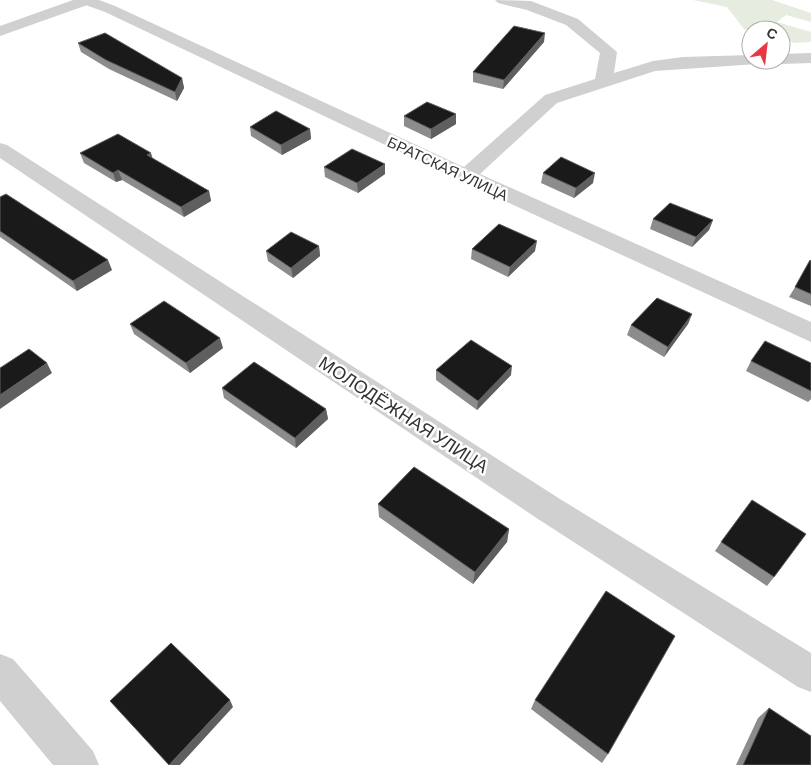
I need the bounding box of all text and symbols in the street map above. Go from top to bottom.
north arrow [741,20,791,70]
text: С [764,23,781,43]
street label: БРАТСКАЯ УЛИЦА [385,132,511,204]
street label: МОЛОДЁЖНАЯ УЛИЦА [315,351,493,477]

